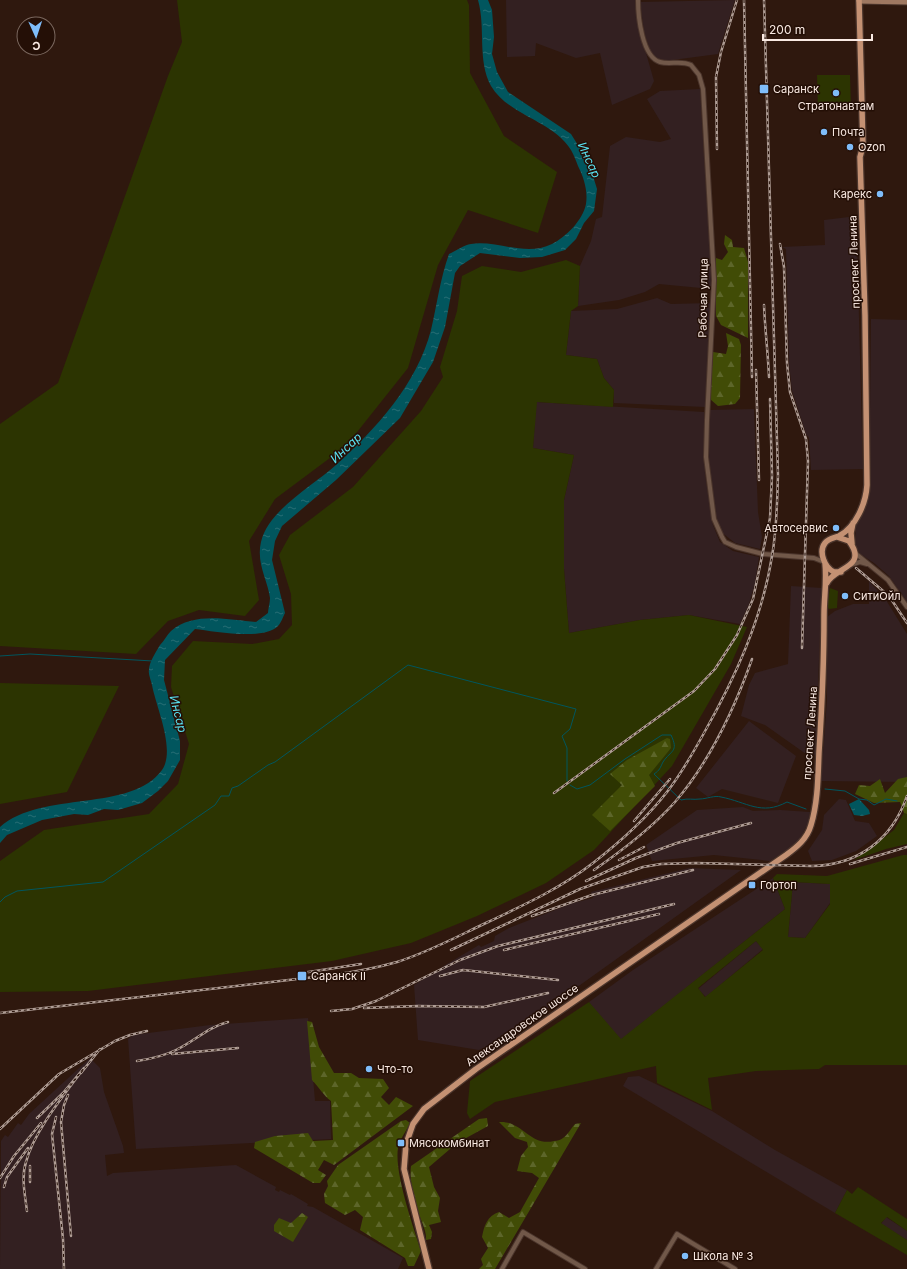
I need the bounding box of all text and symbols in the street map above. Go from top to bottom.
north arrow [16,16,56,56]
scale bar [763,16,872,42]
text: 200 m [769,22,805,37]
text: С [32,39,41,53]
place label: Саранск [773,82,819,96]
marker: Саранск [758,83,770,95]
marker: Стратонавтам [831,88,841,98]
place label: Стратонавтам [798,99,874,113]
place label: Почта [832,125,865,139]
marker: Почта [819,127,829,137]
water label: Инсар [575,139,604,180]
place label: Ozon [858,140,885,154]
marker: Ozon [845,142,855,152]
place label: Карекс [833,187,872,201]
marker: Карекс [875,189,885,199]
street label: проспект Ленина [845,215,863,309]
street label: Рабочая улица [695,258,711,338]
water label: Инсар [327,429,365,466]
place label: Автосервис [764,521,828,535]
marker: Автосервис [831,523,841,533]
place label: СитиОйл [853,589,901,603]
marker: СитиОйл [840,591,850,601]
street label: проспект Ленина [800,686,820,780]
water label: Инсар [167,694,190,734]
place label: Гортоп [760,878,797,892]
marker: Гортоп [747,880,757,890]
place label: Саранск II [311,969,366,983]
marker: Саранск II [296,970,308,982]
street label: Александровское шоссе [463,981,581,1069]
place label: Что-то [377,1062,413,1076]
marker: Что-то [364,1064,374,1074]
place label: Мясокомбинат [409,1136,490,1150]
marker: Мясокомбинат [396,1138,406,1148]
place label: Школа № 3 [693,1249,754,1263]
marker: Школа № 3 [680,1251,690,1261]

